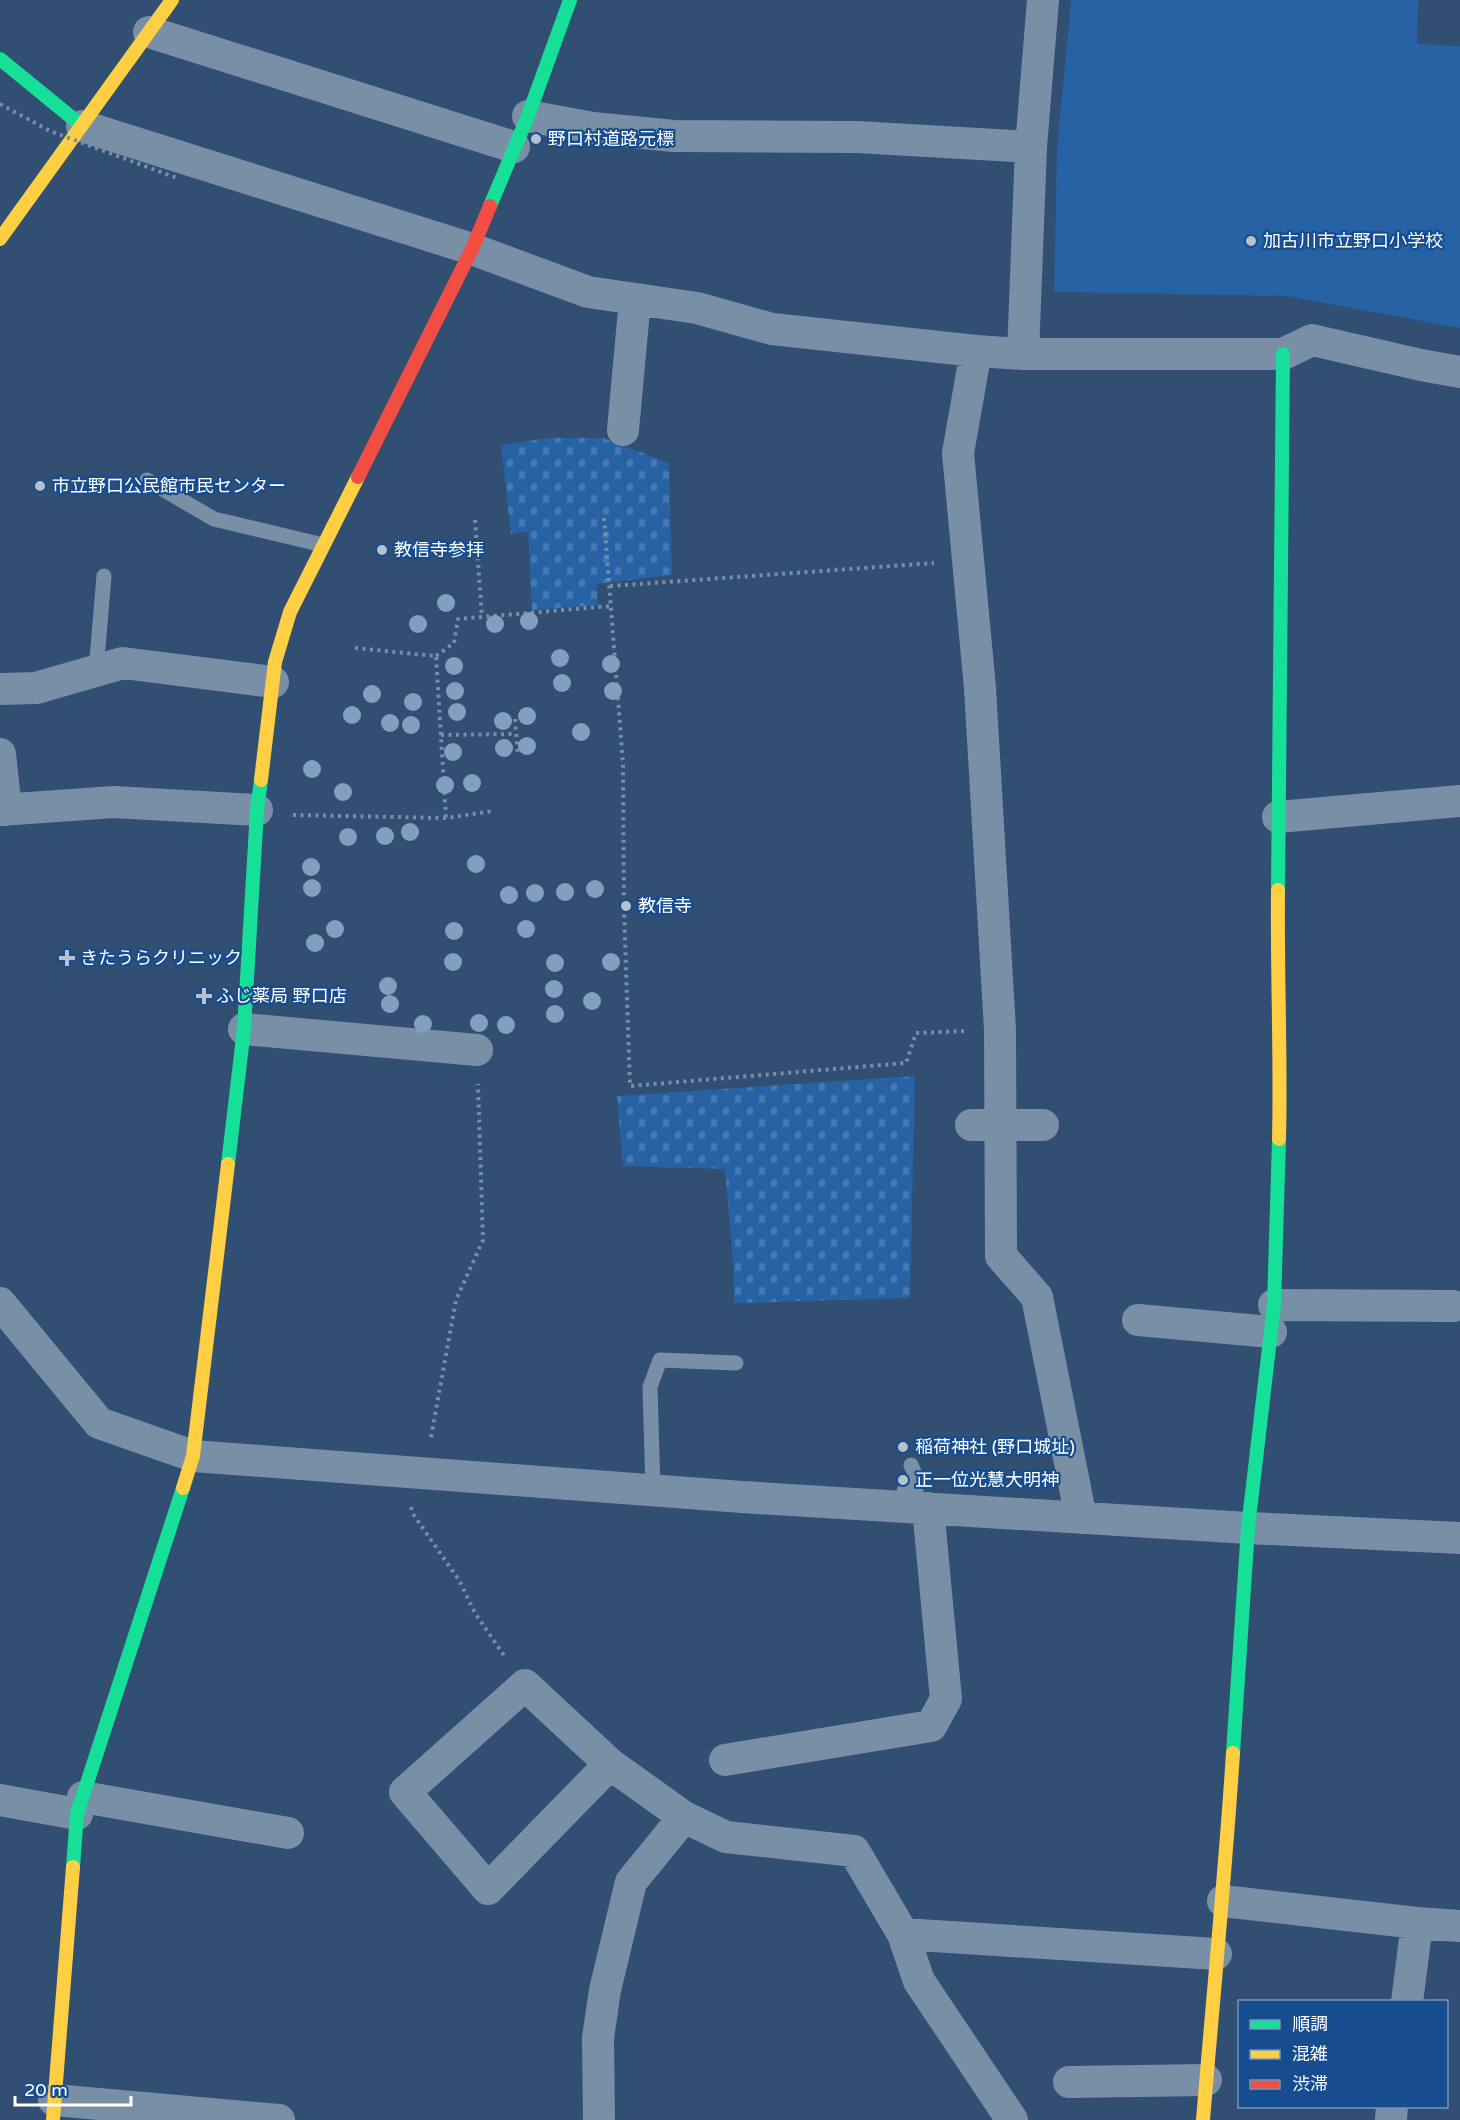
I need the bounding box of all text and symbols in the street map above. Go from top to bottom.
place label: 野口村道路元標 [548,128,674,150]
marker: 野口村道路元標 [529,132,543,146]
place label: 加古川市立野口小学校 [1263,230,1443,252]
marker: 加古川市立野口小学校 [1244,234,1258,248]
place label: 市立野口公民館市民センター [52,475,286,497]
marker: 市立野口公民館市民センター [33,479,47,493]
place label: 教信寺参拝 [394,539,484,561]
marker: 教信寺参拝 [375,543,389,557]
place label: 教信寺 [638,895,692,917]
marker: 教信寺 [619,899,633,913]
place label: きたうらクリニック [80,947,242,969]
marker: きたうらクリニック [58,949,76,967]
place label: ふじ薬局 野口店 [216,985,347,1007]
marker: ふじ薬局 野口店 [197,989,211,1003]
place label: 稲荷神社 (野口城址) [915,1436,1075,1458]
marker: 稲荷神社 (野口城址) [896,1440,910,1454]
place label: 正一位光慧大明神 [915,1469,1059,1491]
marker: 正一位光慧大明神 [896,1473,910,1487]
legend [1238,2000,1448,2108]
text: 順調 [1292,2013,1328,2035]
text: 混雑 [1292,2043,1328,2065]
scale bar [15,2069,130,2107]
text: 渋滞 [1292,2073,1328,2095]
text: 20 m [24,2079,68,2101]

